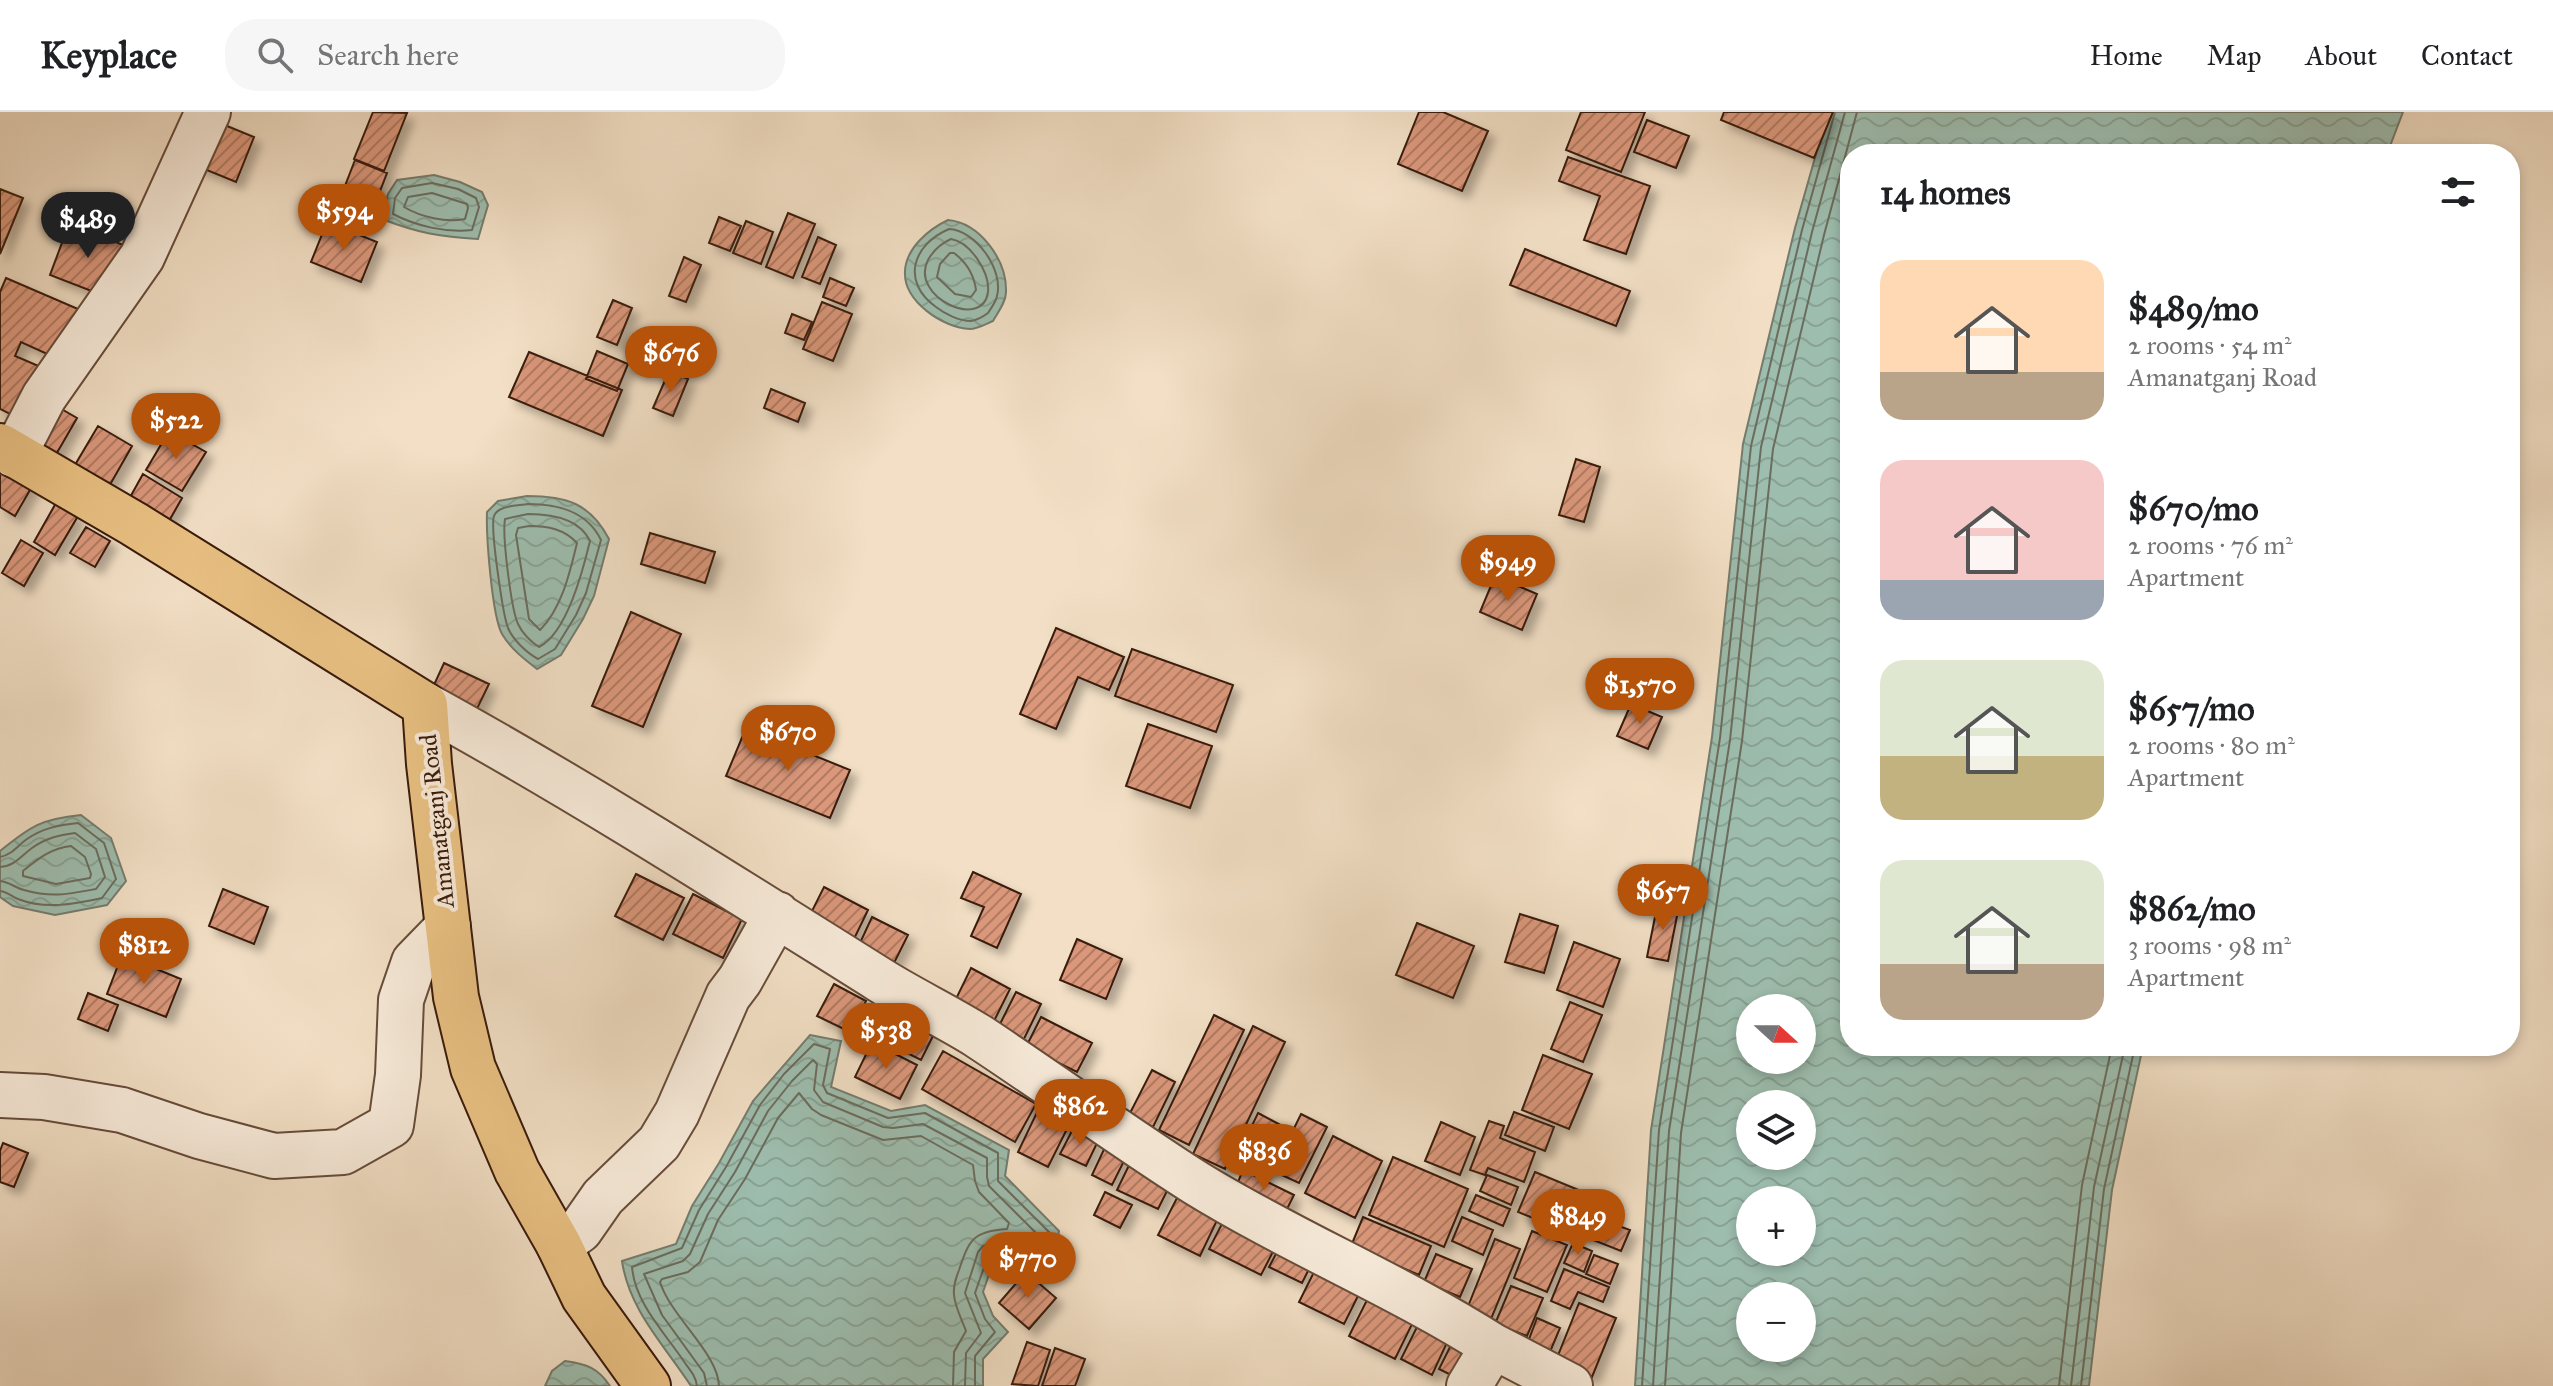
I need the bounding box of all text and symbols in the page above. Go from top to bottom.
search box [225,19,785,91]
text: Keyplace [40,32,177,78]
icon: search [253,33,297,77]
text: Search here [317,37,459,73]
text: Home [2090,38,2163,73]
text: Map [2207,38,2261,73]
text: About [2305,38,2377,73]
text: Contact [2421,38,2513,73]
icon: filters [2436,170,2480,214]
text: 14 homes [1880,172,2011,213]
pin: $594 [297,184,391,252]
pin: $489 [41,192,135,260]
text: $594 [316,194,372,226]
text: $489 [59,202,117,234]
text: $489/mo [2128,288,2259,329]
icon: home [1944,292,2040,388]
pin: $676 [624,326,718,394]
text: 2 rooms · 54 m² [2128,329,2292,361]
text: $676 [643,336,699,368]
text: Amanatganj Road [2128,361,2317,393]
pin: $522 [129,393,223,461]
text: $522 [149,403,203,435]
text: $670/mo [2128,488,2259,529]
icon: home [1944,492,2040,588]
text: 2 rooms · 76 m² [2128,529,2293,561]
pin: $949 [1461,535,1555,603]
text: $949 [1479,545,1537,577]
text: Apartment [2128,561,2244,593]
pin: $1,570 [1575,658,1705,726]
text: $1,570 [1603,668,1677,700]
text: $657/mo [2128,688,2255,729]
icon: home [1944,692,2040,788]
pin: $670 [741,705,835,773]
text: $670 [759,715,817,747]
text: 2 rooms · 80 m² [2128,729,2295,761]
street label: Amanatganj Road [413,733,461,910]
text: Apartment [2128,761,2244,793]
pin: $657 [1616,864,1710,932]
text: $657 [1636,874,1690,906]
text: $862/mo [2128,888,2256,929]
icon: home [1944,892,2040,988]
pin: $812 [97,918,191,986]
text: $812 [118,928,170,960]
text: 3 rooms · 98 m² [2128,929,2291,961]
text: Apartment [2128,961,2244,993]
north arrow [1736,994,1816,1074]
map controls [1736,994,1816,1362]
pin: $538 [839,1003,933,1071]
text: $538 [860,1013,912,1045]
pin: $862 [1033,1079,1127,1147]
text: $862 [1052,1089,1108,1121]
button: layers [1736,1090,1816,1170]
pin: $836 [1217,1124,1311,1192]
text: $836 [1237,1134,1291,1166]
button: + [1736,1186,1816,1266]
pin: $849 [1531,1189,1625,1257]
text: $849 [1549,1199,1607,1231]
pin: $770 [981,1232,1075,1300]
text: $770 [999,1242,1057,1274]
button: − [1736,1282,1816,1362]

